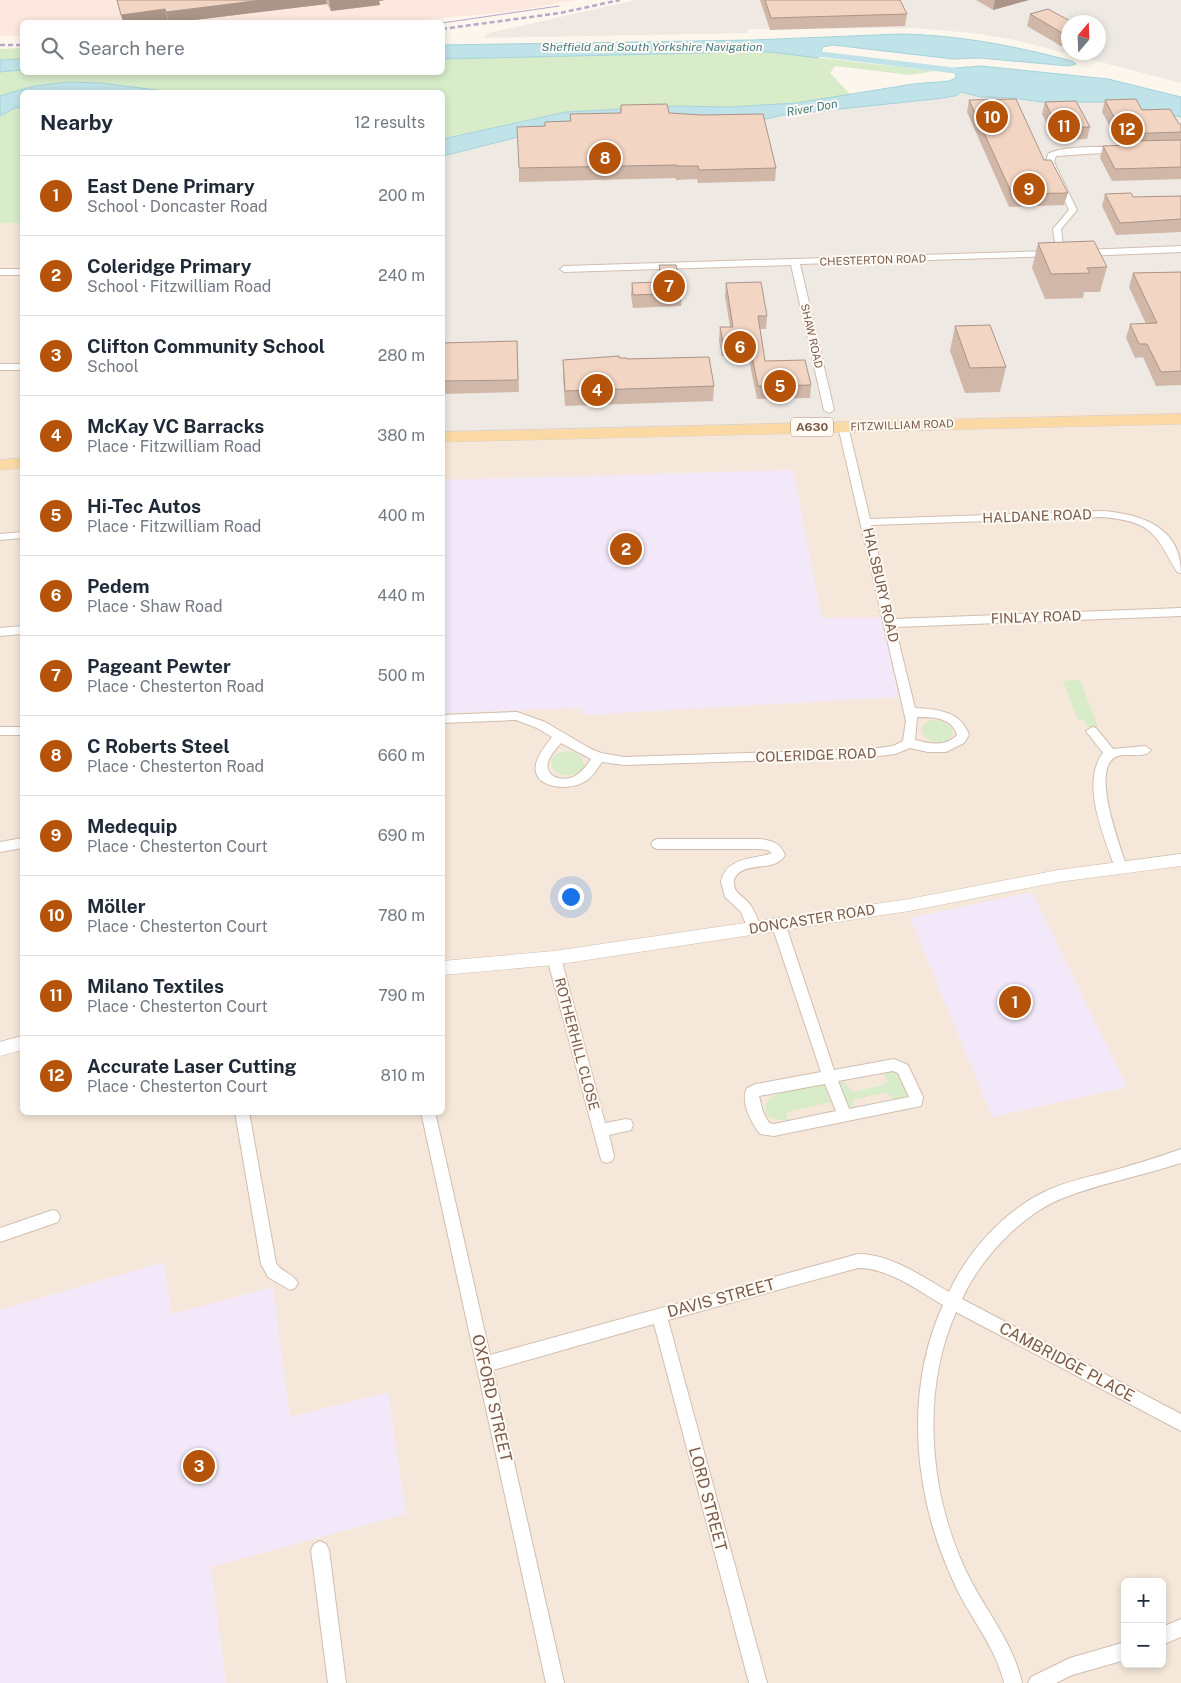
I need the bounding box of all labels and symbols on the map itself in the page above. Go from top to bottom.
north arrow [1061,15,1106,60]
water label: Sheffield and South Yorkshire Navigation [542,40,763,54]
water label: River Don [785,97,839,119]
pin: 10 [976,98,1008,136]
pin: 11 [1048,107,1080,145]
pin: 12 [1111,110,1143,148]
pin: 8 [589,139,621,177]
pin: 9 [1013,170,1045,208]
street label: CHESTERTON ROAD [819,252,927,268]
pin: 7 [653,267,685,305]
street label: SHAW ROAD [799,303,825,370]
pin: 6 [724,328,756,366]
pin: 5 [764,367,796,405]
pin: 4 [581,371,613,409]
street label: FITZWILLIAM ROAD [850,417,954,433]
road number: A630 [791,418,833,437]
street label: HALDANE ROAD [982,506,1092,526]
street label: HALSBURY ROAD [860,526,902,644]
pin: 2 [610,530,642,568]
street label: FINLAY ROAD [990,607,1082,627]
street label: COLERIDGE ROAD [755,745,877,765]
your location [558,884,584,910]
street label: DONCASTER ROAD [748,901,876,937]
street label: ROTHERHILL CLOSE [552,976,602,1112]
pin: 1 [999,983,1031,1021]
street label: DAVIS STREET [665,1274,777,1321]
street label: CAMBRIDGE PLACE [996,1318,1138,1406]
street label: OXFORD STREET [468,1332,516,1464]
street label: LORD STREET [685,1445,731,1554]
pin: 3 [183,1447,215,1485]

